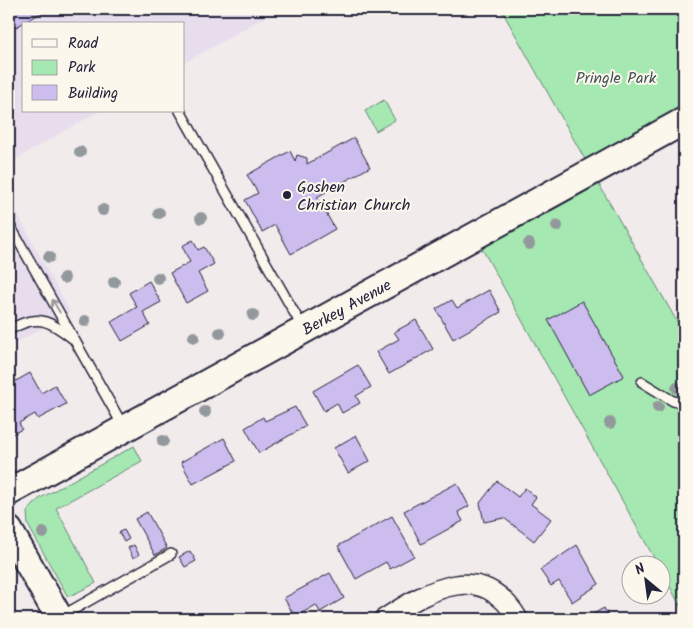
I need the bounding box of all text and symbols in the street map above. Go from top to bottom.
legend [22,22,185,112]
text: Road [68,32,99,56]
text: Park [68,56,96,80]
park label: Pringle Park [576,66,657,91]
text: Building [68,82,118,106]
place label: Goshen Christian Church [297,175,410,218]
marker: Goshen Christian Church [281,189,293,201]
street label: Berkey Avenue [298,273,396,343]
one-way arrow [51,299,61,313]
north arrow [620,556,670,606]
text: N [631,558,650,581]

